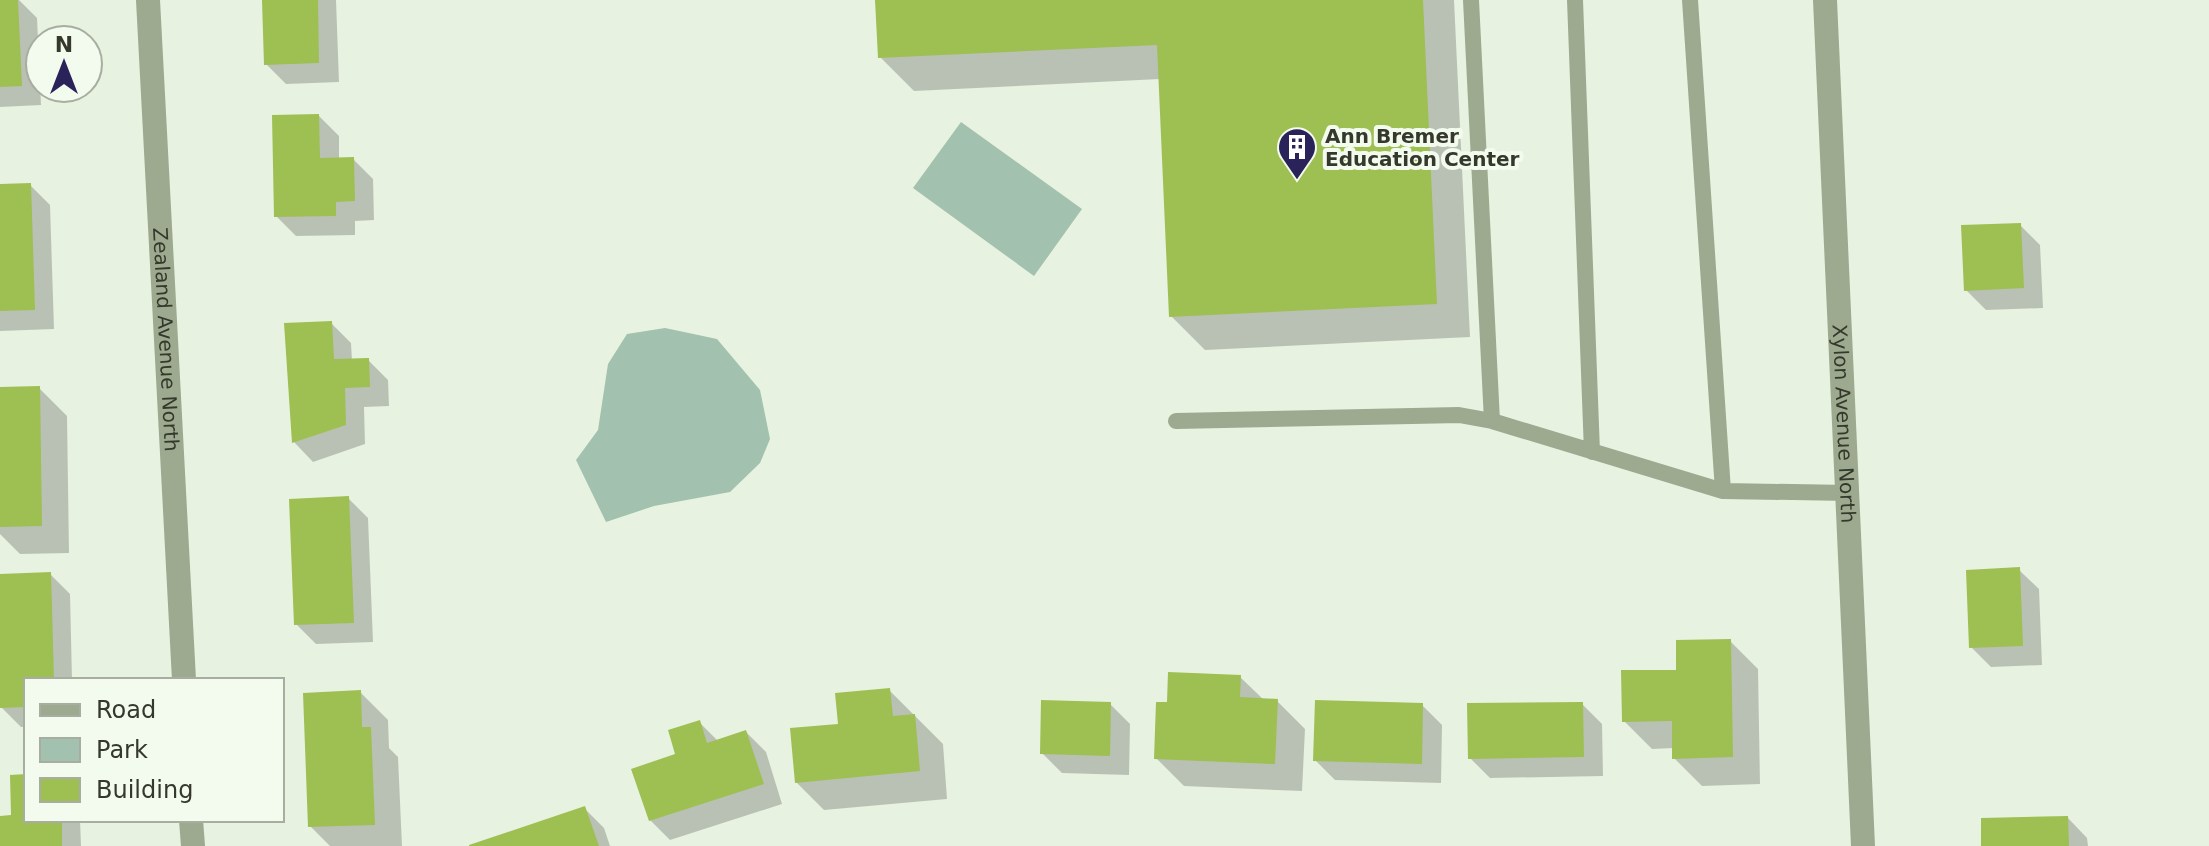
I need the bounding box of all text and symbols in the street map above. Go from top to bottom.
north arrow [24,24,104,104]
text: N [55,32,73,57]
place label: Ann Bremer Education Center [1325,124,1520,171]
building icon: Ann Bremer Education Center [1276,126,1318,181]
street label: Zealand Avenue North [148,227,184,452]
street label: Xylon Avenue North [1828,324,1860,524]
legend [24,678,284,822]
text: Road [96,696,156,724]
text: Park [96,736,148,764]
text: Building [96,776,193,804]

